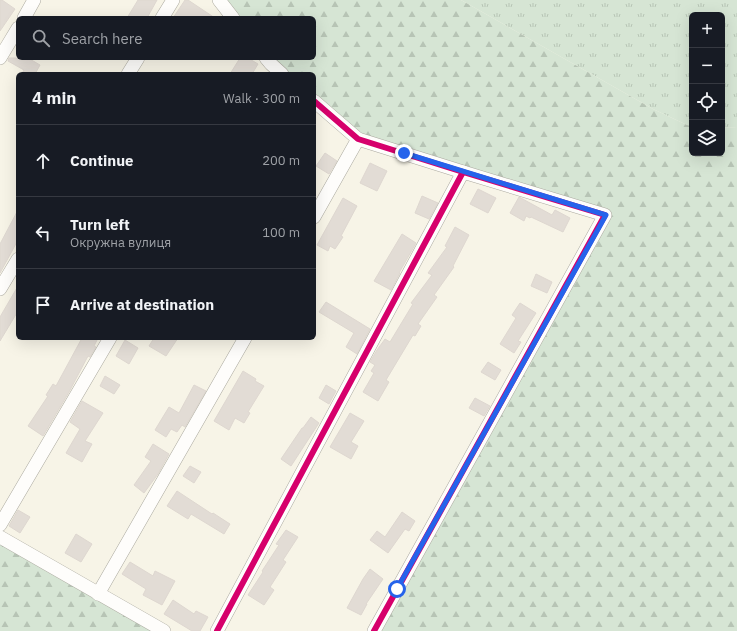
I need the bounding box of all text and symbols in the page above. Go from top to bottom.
map controls [689,12,725,156]
button: + [689,12,725,48]
search box [16,16,316,60]
icon: search [30,27,52,49]
text: Search here [62,29,142,48]
button: − [689,48,725,84]
button: locate [689,84,725,120]
text: 4 min [32,87,76,109]
text: Walk · 300 m [223,90,300,107]
button: layers [689,120,725,156]
route end [395,144,413,162]
icon: ahead [32,150,54,172]
text: Continue [70,151,134,170]
text: 200 m [262,152,300,169]
text: Turn left [70,215,130,234]
icon: left [32,222,54,244]
text: 100 m [262,224,300,241]
text: Окружна вулиця [70,234,171,251]
icon: arrive [32,294,54,316]
text: Arrive at destination [70,295,214,314]
route start [388,580,406,598]

